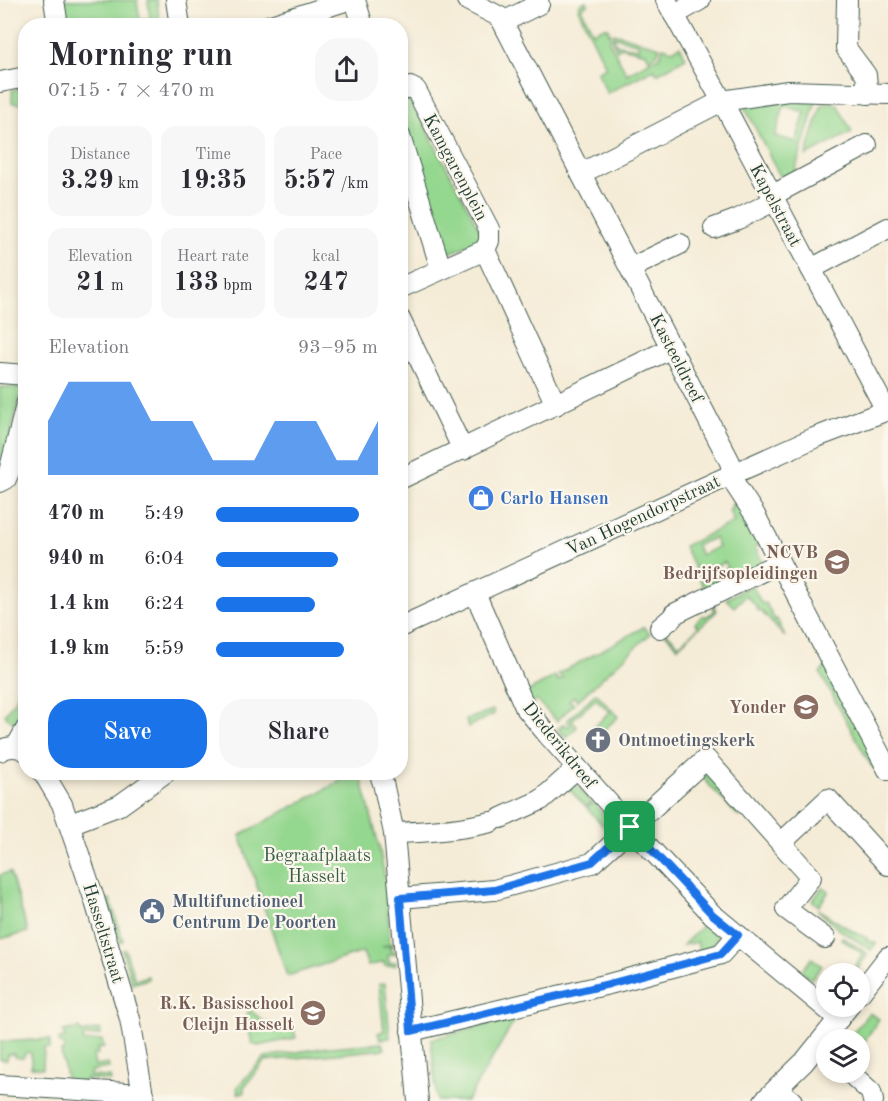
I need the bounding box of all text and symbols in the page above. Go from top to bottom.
button: share [315,38,378,101]
text: Morning run [48,40,233,73]
text: 07:15 · 7 × 470 m [48,81,215,101]
street label: Kamgarenplein [420,111,491,224]
text: Distance [70,147,130,163]
text: Time [195,147,231,163]
text: Pace [310,147,342,163]
street label: Kapelstraat [746,161,804,250]
text: 3.29 [61,168,114,194]
text: 19:35 [179,168,247,194]
text: 5:57 [283,168,336,194]
text: km [114,176,139,192]
text: /km [336,176,369,192]
text: Elevation [67,249,133,265]
text: Heart rate [177,249,249,265]
text: kcal [312,249,340,265]
text: 21 [76,270,106,296]
text: 133 [174,270,219,296]
text: 247 [303,270,349,296]
text: m [106,278,124,294]
text: bpm [219,278,252,294]
street label: Kasteeldreef [646,311,707,407]
text: Elevation [48,338,129,358]
text: 93–95 m [298,338,378,358]
street label: Van Hogendorpstraat [564,472,723,559]
shop icon: Carlo Hansen [466,483,496,513]
place label: Carlo Hansen [500,490,609,508]
text: 470 m [48,504,104,524]
text: 5:49 [144,504,184,524]
place label: NCVB Bedrijfsopleidingen [662,544,818,583]
school or university icon: NCVB Bedrijfsopleidingen [822,547,852,577]
text: 940 m [48,549,104,569]
text: 6:04 [144,549,184,569]
text: 1.4 km [48,594,110,614]
text: 6:24 [144,594,184,614]
text: 1.9 km [48,639,110,659]
text: 5:59 [144,639,184,659]
school or university icon: Yonder [791,692,821,722]
button: Save [48,699,207,768]
button: Share [219,699,378,768]
street label: Diederikdreef [519,699,600,793]
place label: Yonder [729,699,786,717]
church icon: Ontmoetingskerk [583,725,613,755]
place label: Ontmoetingskerk [618,732,755,750]
pin [604,801,655,852]
icon: arrive [613,810,646,843]
park label: Begraafplaats Hasselt [263,847,371,886]
street label: Hasseltstraat [79,881,127,986]
place label: Multifunctioneel Centrum De Poorten [172,893,336,932]
public building icon: Multifunctioneel Centrum De Poorten [137,896,167,926]
map controls [816,963,870,1083]
button: locate [816,963,870,1017]
place label: R.K. Basisschool Cleijn Hasselt [159,995,294,1034]
school or university icon: R.K. Basisschool Cleijn Hasselt [298,998,328,1028]
button: layers [816,1029,870,1083]

